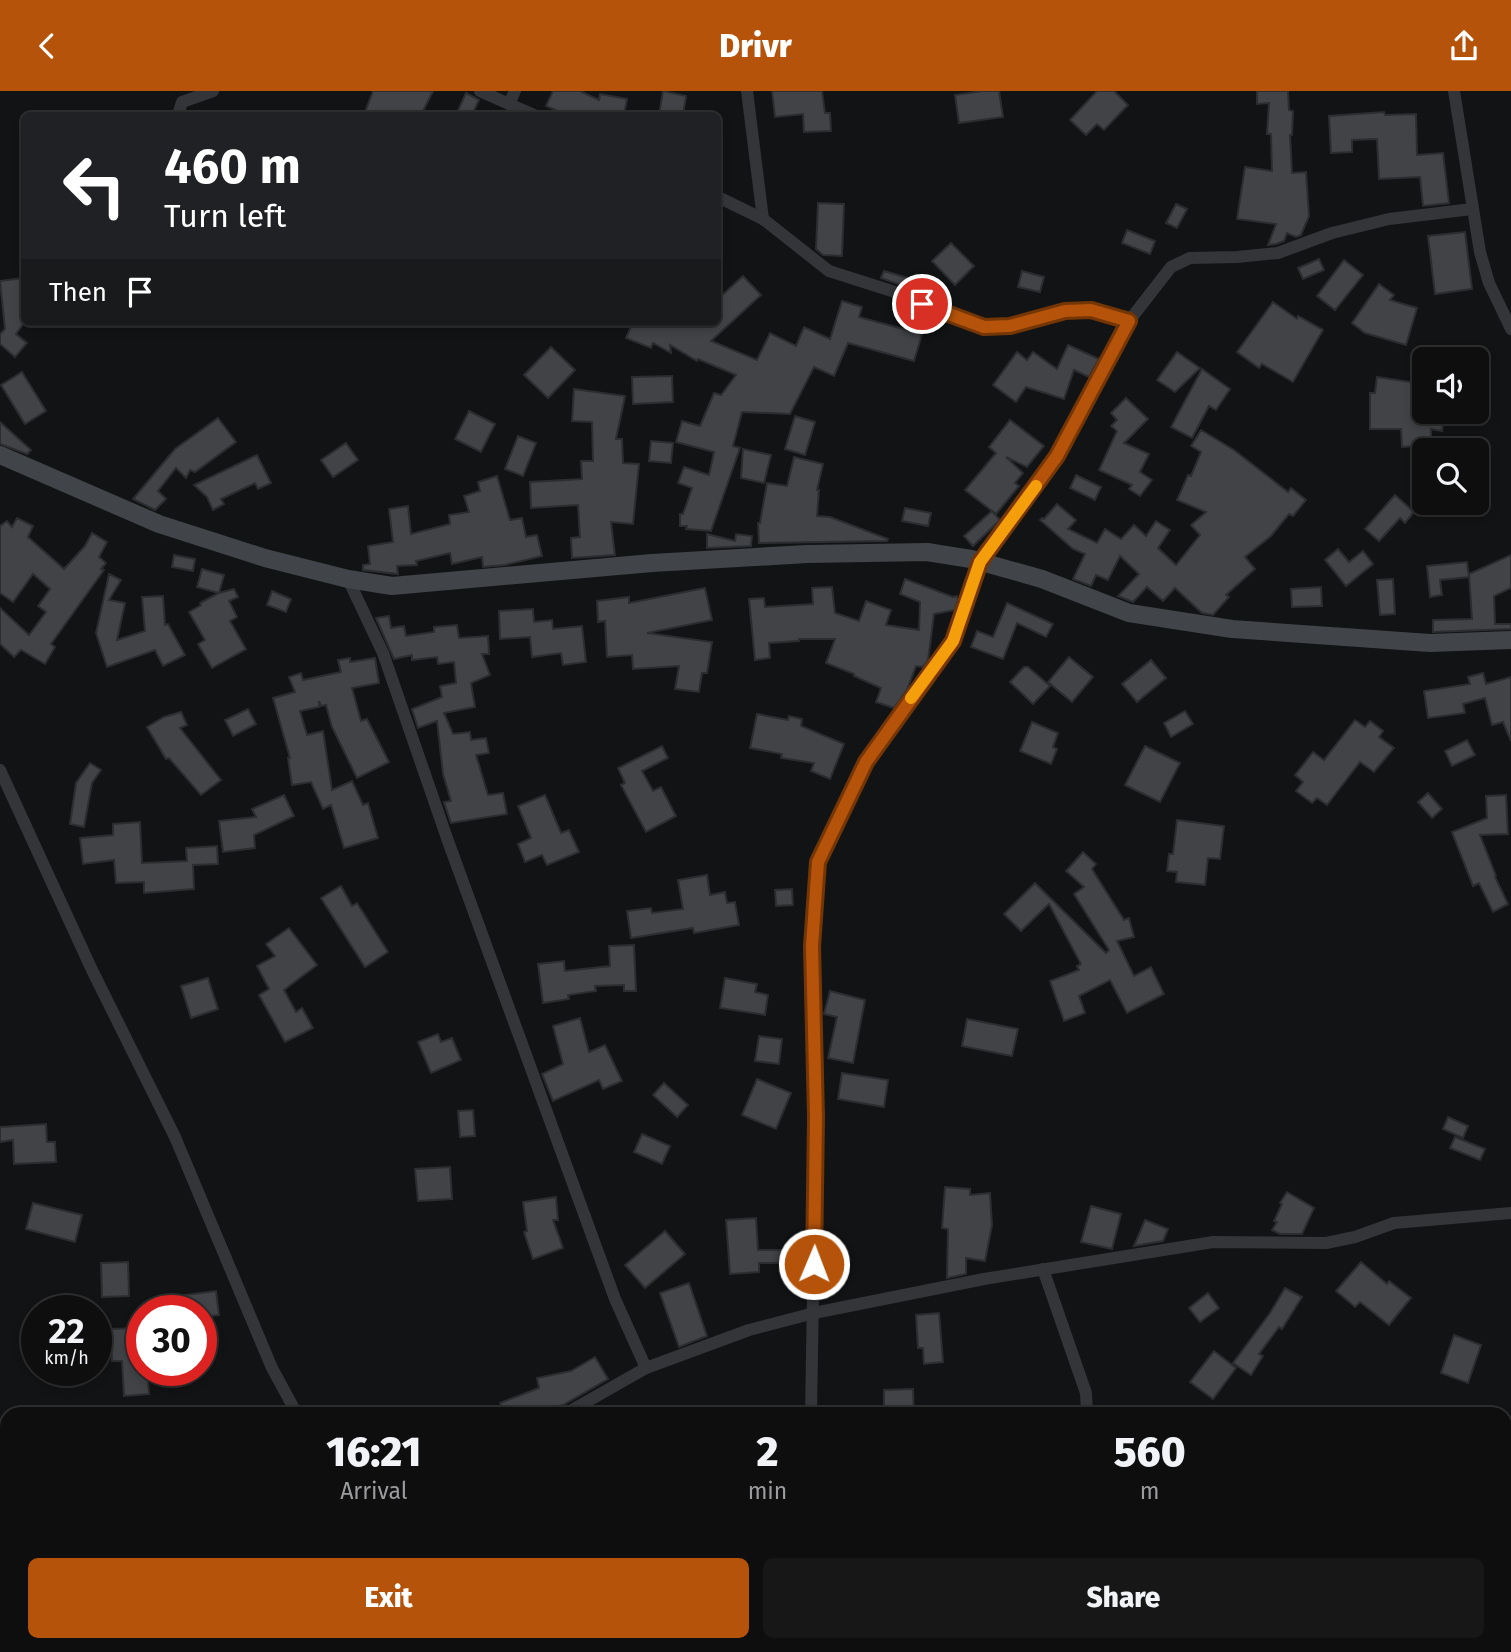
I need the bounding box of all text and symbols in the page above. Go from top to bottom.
icon: back [28,27,66,65]
text: Drivr [719,27,792,65]
icon: share [1445,27,1483,65]
text: 460 m [164,137,301,196]
icon: left [49,140,140,231]
text: Turn left [164,197,286,235]
icon: arrive [121,273,159,311]
pin [892,274,952,334]
text: Then [49,277,107,308]
icon: arrive [903,285,941,323]
map controls [1412,347,1489,515]
button: sound [1412,347,1489,424]
button: search [1412,438,1489,515]
position arrow [777,1227,851,1301]
speed limit sign: 30 [126,1295,217,1386]
text: 22 [48,1310,85,1352]
text: km/h [44,1347,89,1369]
text: 16:21 [326,1427,421,1477]
text: 2 [757,1427,778,1477]
text: 560 [1114,1427,1186,1477]
text: Arrival [340,1477,408,1505]
text: min [748,1477,787,1505]
text: m [1140,1477,1160,1505]
button: Exit [28,1558,749,1638]
button: Share [763,1558,1484,1638]

